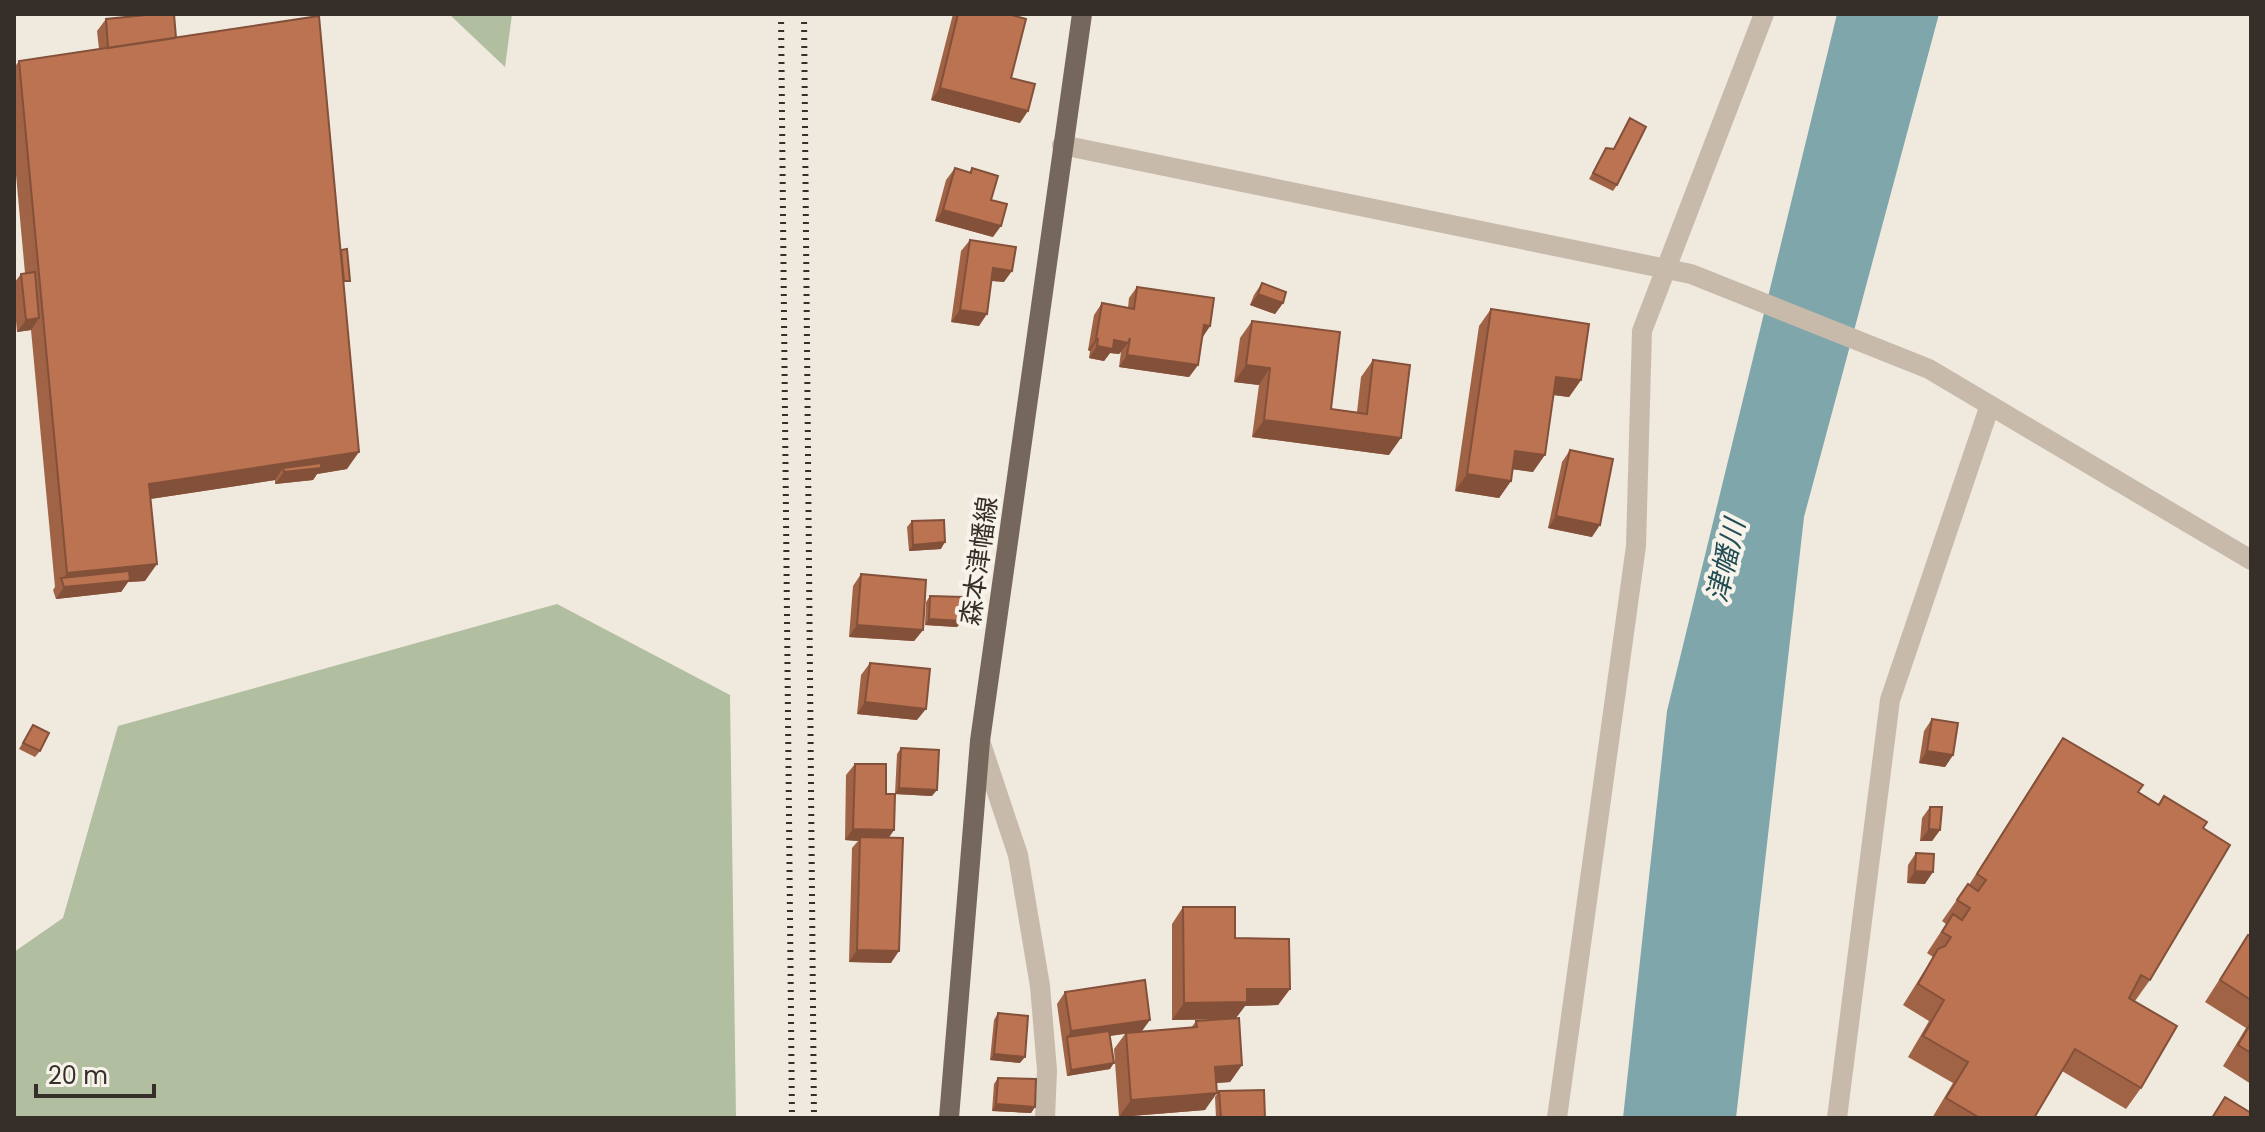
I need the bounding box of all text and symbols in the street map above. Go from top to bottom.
street label: 森本津幡線 [952,494,1006,628]
water label: 津幡川 [1698,513,1755,606]
scale bar [36,1048,154,1098]
text: 20 m [48,1059,108,1092]

